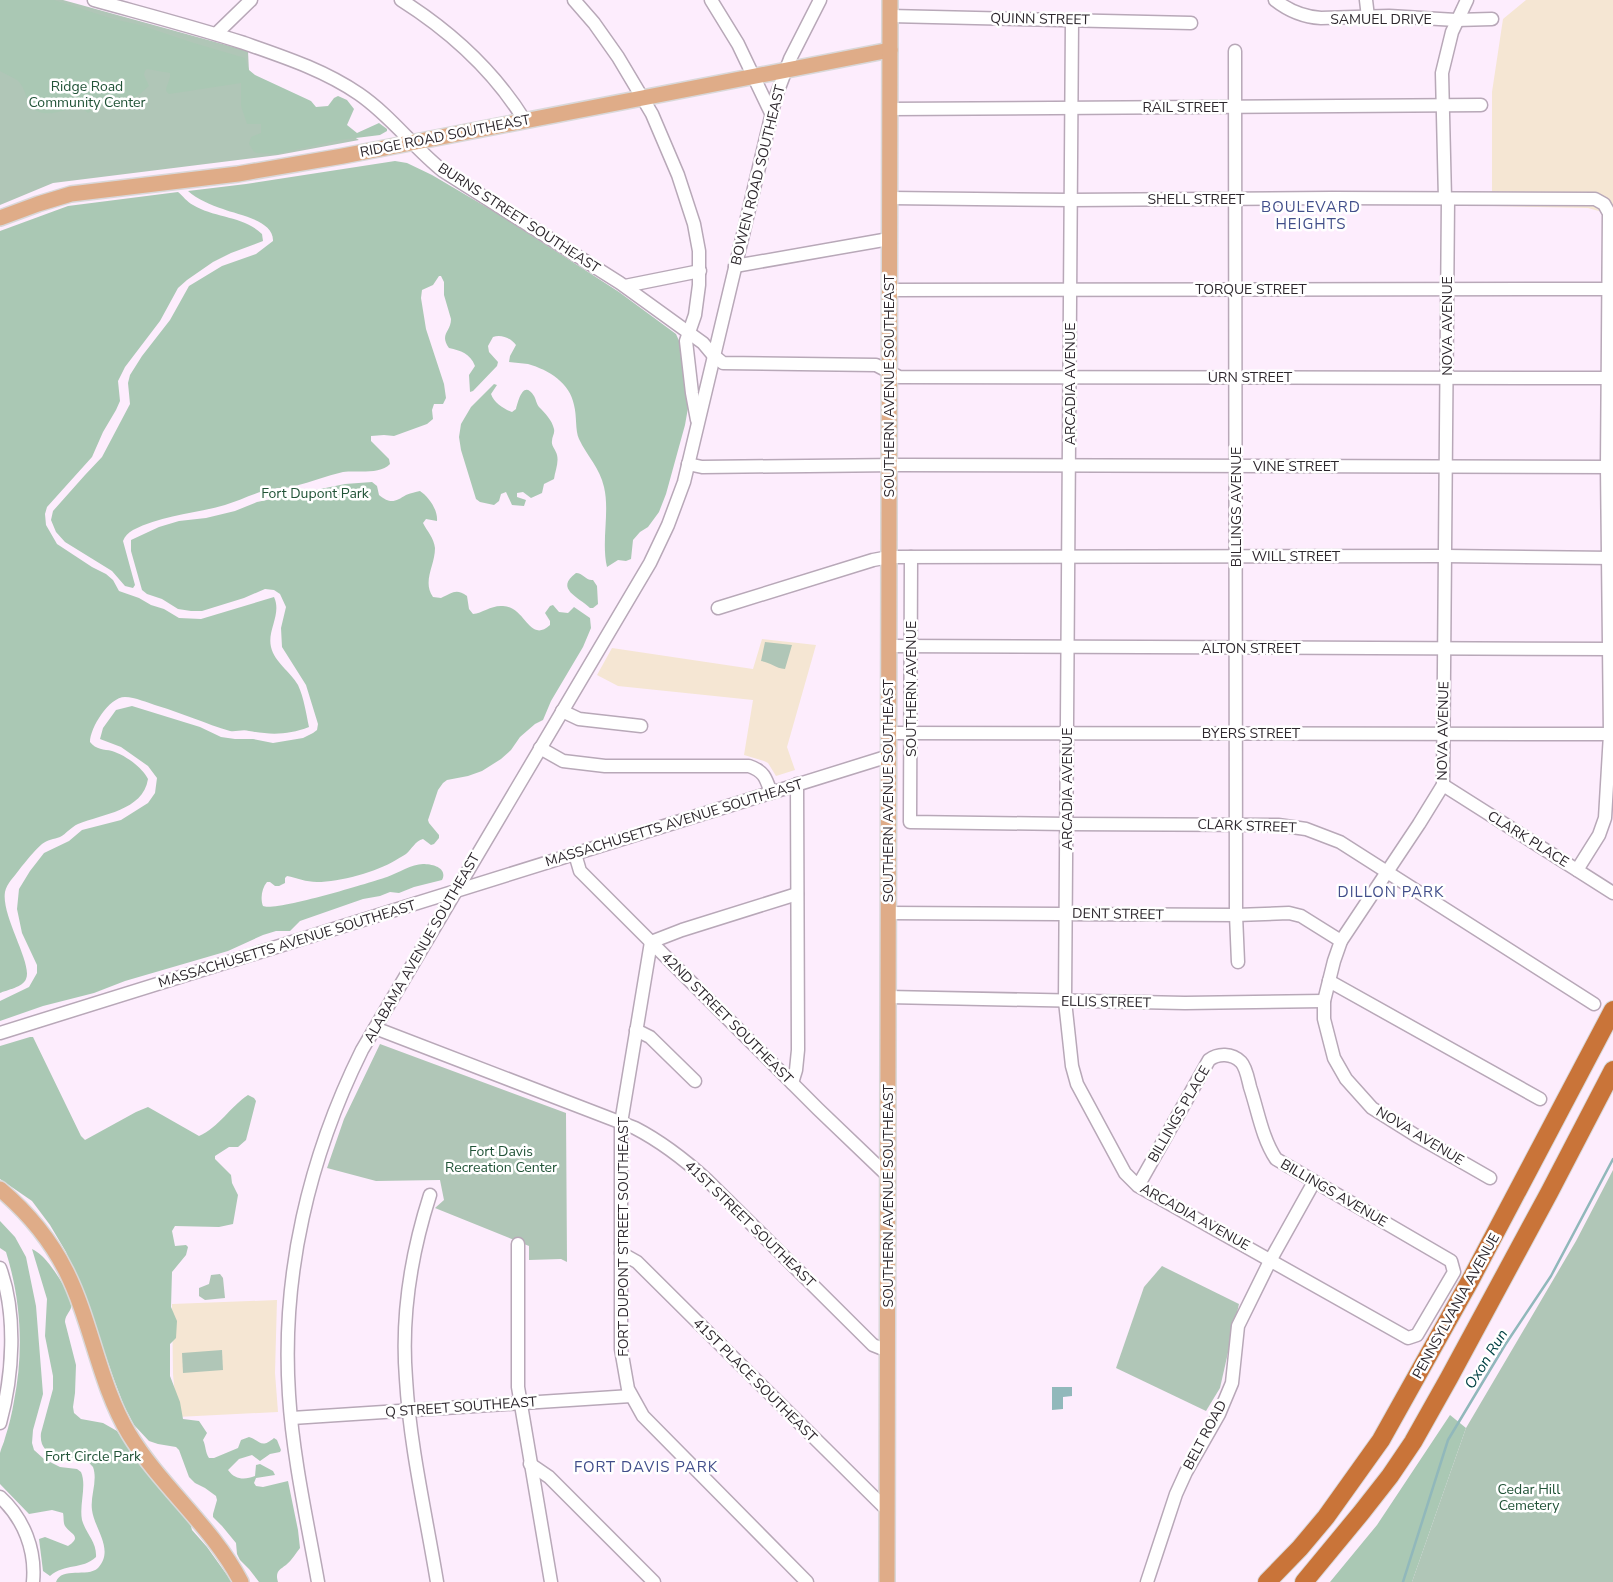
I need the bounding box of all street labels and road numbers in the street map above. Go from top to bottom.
street label: QUINN STREET [990,9,1091,29]
street label: SAMUEL DRIVE [1330,10,1432,29]
street label: BOWEN ROAD SOUTHEAST [726,82,790,267]
street label: RAIL STREET [1143,98,1228,117]
street label: RIDGE ROAD SOUTHEAST [358,110,532,162]
street label: BURNS STREET SOUTHEAST [434,158,604,278]
street label: SHELL STREET [1148,190,1245,209]
street label: SOUTHERN AVENUE SOUTHEAST [880,274,899,498]
street label: NOVA AVENUE [1438,276,1457,376]
street label: TORQUE STREET [1195,280,1307,299]
street label: ARCADIA AVENUE [1061,323,1080,445]
street label: URN STREET [1208,368,1293,387]
street label: BILLINGS AVENUE [1227,447,1246,567]
street label: VINE STREET [1252,457,1340,476]
street label: WILL STREET [1252,547,1341,566]
street label: SOUTHERN AVENUE [902,621,921,757]
street label: ALTON STREET [1201,639,1301,658]
street label: SOUTHERN AVENUE SOUTHEAST [879,679,898,903]
street label: NOVA AVENUE [1433,681,1453,781]
street label: BYERS STREET [1202,724,1301,743]
street label: ARCADIA AVENUE [1058,728,1077,850]
street label: MASSACHUSETTS AVENUE SOUTHEAST [543,775,806,871]
street label: CLARK PLACE [1484,806,1572,872]
street label: CLARK STREET [1197,815,1298,837]
street label: ALABAMA AVENUE SOUTHEAST [360,849,485,1046]
street label: MASSACHUSETTS AVENUE SOUTHEAST [156,896,419,992]
street label: DENT STREET [1072,904,1165,924]
street label: 42ND STREET SOUTHEAST [657,948,797,1088]
street label: ELLIS STREET [1061,992,1152,1012]
street label: BILLINGS PLACE [1144,1062,1214,1166]
street label: SOUTHERN AVENUE SOUTHEAST [879,1084,898,1308]
street label: NOVA AVENUE [1372,1102,1468,1170]
street label: FORT DUPONT STREET SOUTHEAST [614,1117,633,1357]
street label: BILLINGS AVENUE [1277,1155,1391,1231]
street label: 41ST STREET SOUTHEAST [680,1156,820,1292]
street label: ARCADIA AVENUE [1137,1179,1253,1255]
street label: PENNSYLVANIA AVENUE [1408,1230,1504,1382]
street label: 41ST PLACE SOUTHEAST [689,1314,822,1447]
street label: Q STREET SOUTHEAST [384,1392,538,1422]
street label: BELT ROAD [1179,1397,1231,1473]

